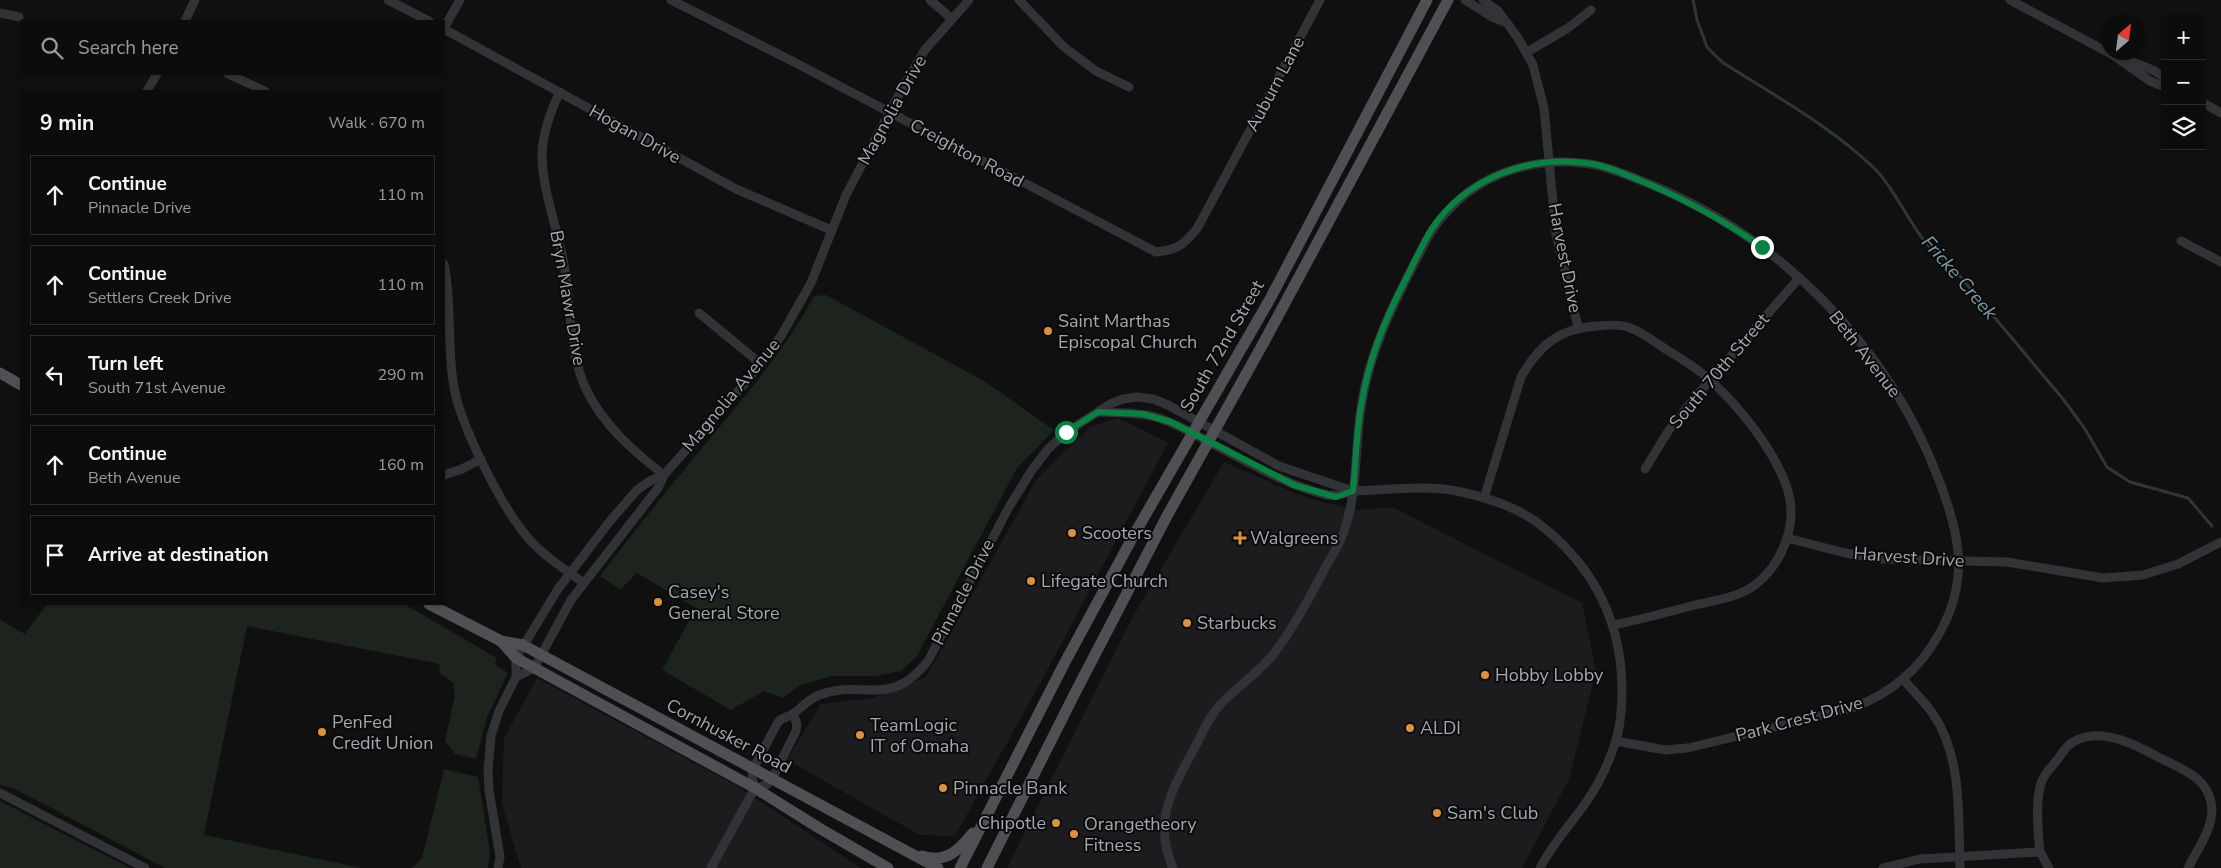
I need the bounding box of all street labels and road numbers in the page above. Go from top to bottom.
street label: Auburn Lane [1240,32,1310,136]
street label: Magnolia Drive [852,51,932,169]
street label: Hogan Drive [585,99,685,169]
street label: Creighton Road [906,113,1028,193]
street label: Harvest Drive [1543,201,1587,315]
street label: Bryn Mawr Drive [544,228,592,368]
street label: South 72nd Street [1175,275,1270,416]
street label: Beth Avenue [1823,306,1907,402]
street label: South 70th Street [1663,308,1775,434]
street label: Magnolia Avenue [677,333,785,457]
street label: Pinnacle Drive [926,535,1000,649]
street label: Harvest Drive [1853,541,1965,573]
street label: Park Crest Drive [1733,690,1865,748]
street label: Cornhusker Road [662,693,796,779]

